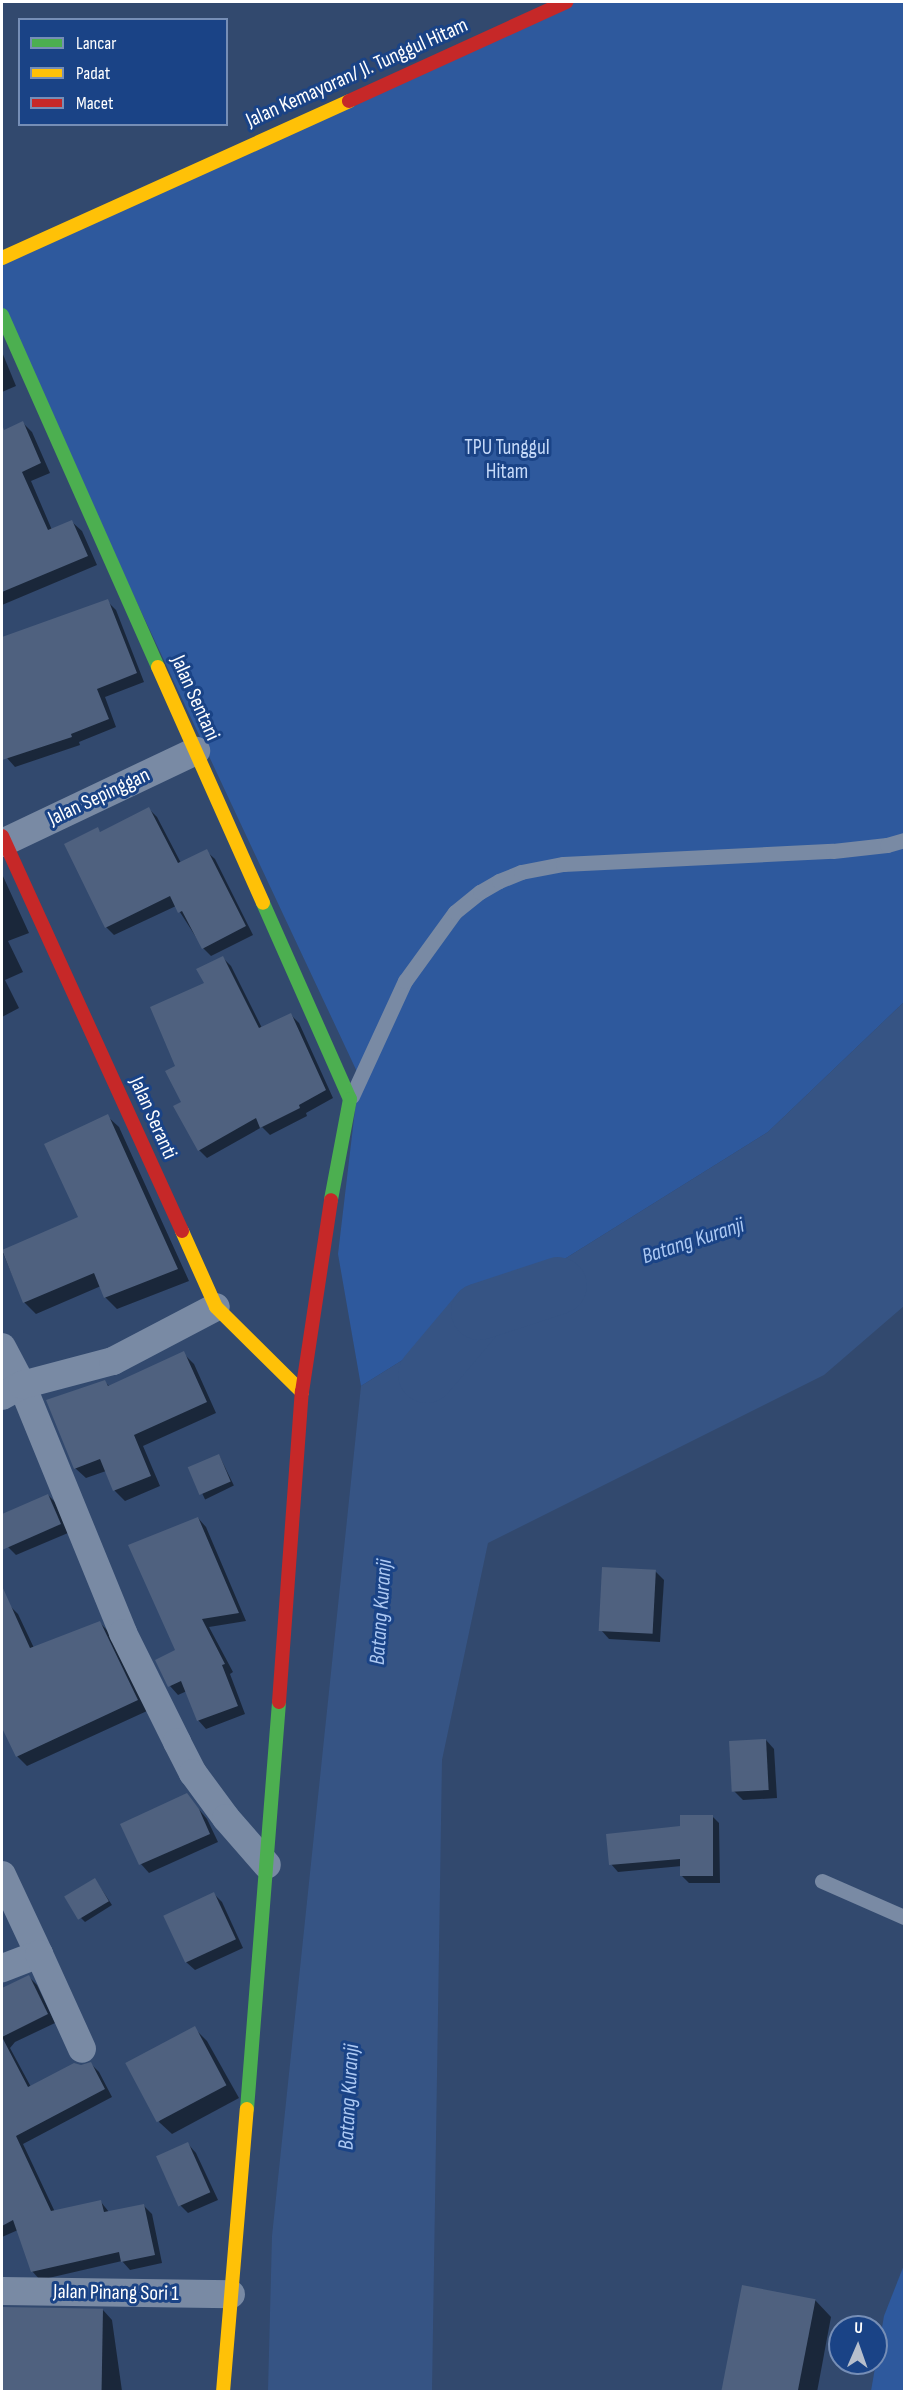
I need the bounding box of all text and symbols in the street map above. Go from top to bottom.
street label: Jalan Kemayoran/ Jl. Tunggul Hitam [242,13,472,133]
legend [18,18,228,126]
text: Lancar [76,33,116,54]
text: Padat [76,63,110,84]
text: Macet [76,93,113,114]
park label: TPU Tunggul Hitam [464,435,550,485]
street label: Jalan Sentani [165,652,225,744]
street label: Jalan Sepinggan [44,762,154,832]
street label: Jalan Seranti [124,1073,182,1163]
water label: Batang Kuranji [639,1212,747,1270]
water label: Batang Kuranji [364,1558,398,1666]
water label: Batang Kuranji [333,2044,365,2150]
street label: Jalan Pinang Sori 1 [53,2279,179,2307]
north arrow [828,2315,888,2375]
text: U [854,2319,863,2338]

